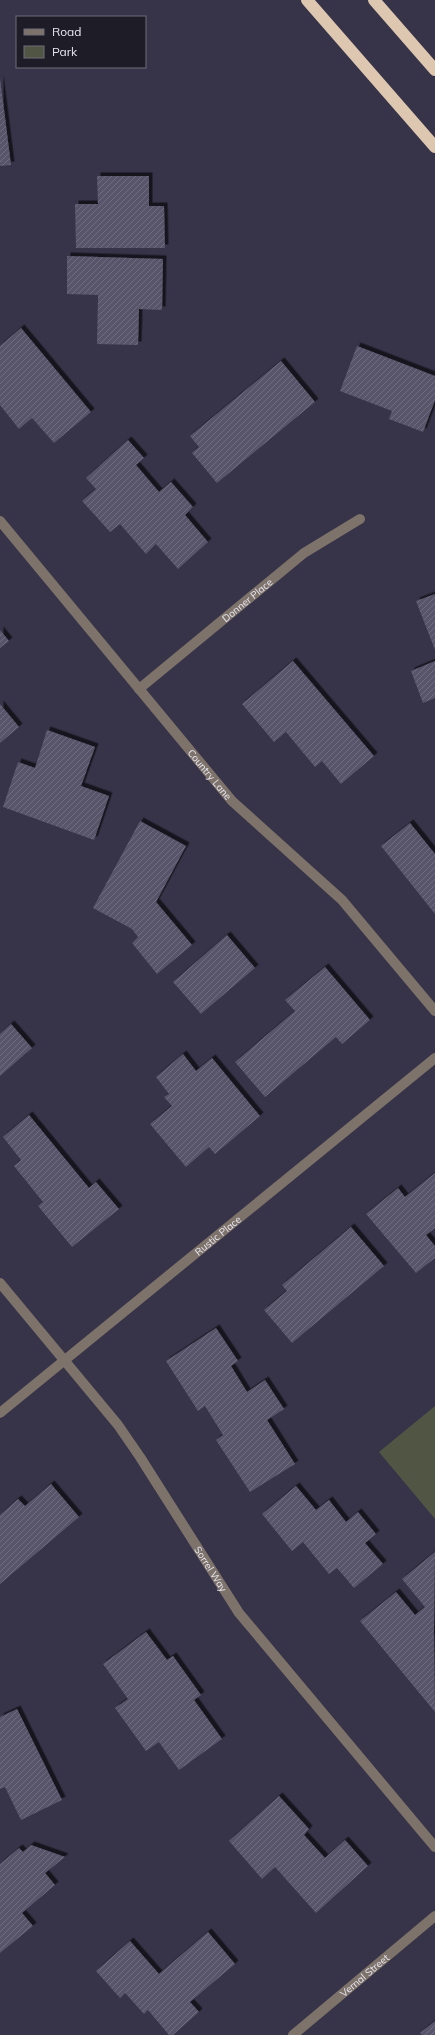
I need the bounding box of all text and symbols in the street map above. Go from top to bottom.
legend [16,16,146,68]
text: Road [52,24,81,39]
text: Park [52,44,78,59]
street label: Donner Place [219,576,275,625]
street label: Country Lane [185,747,234,803]
street label: Rustic Place [192,1213,244,1259]
street label: Sorrel Way [191,1544,230,1595]
street label: Vernal Street [337,1951,392,2000]

